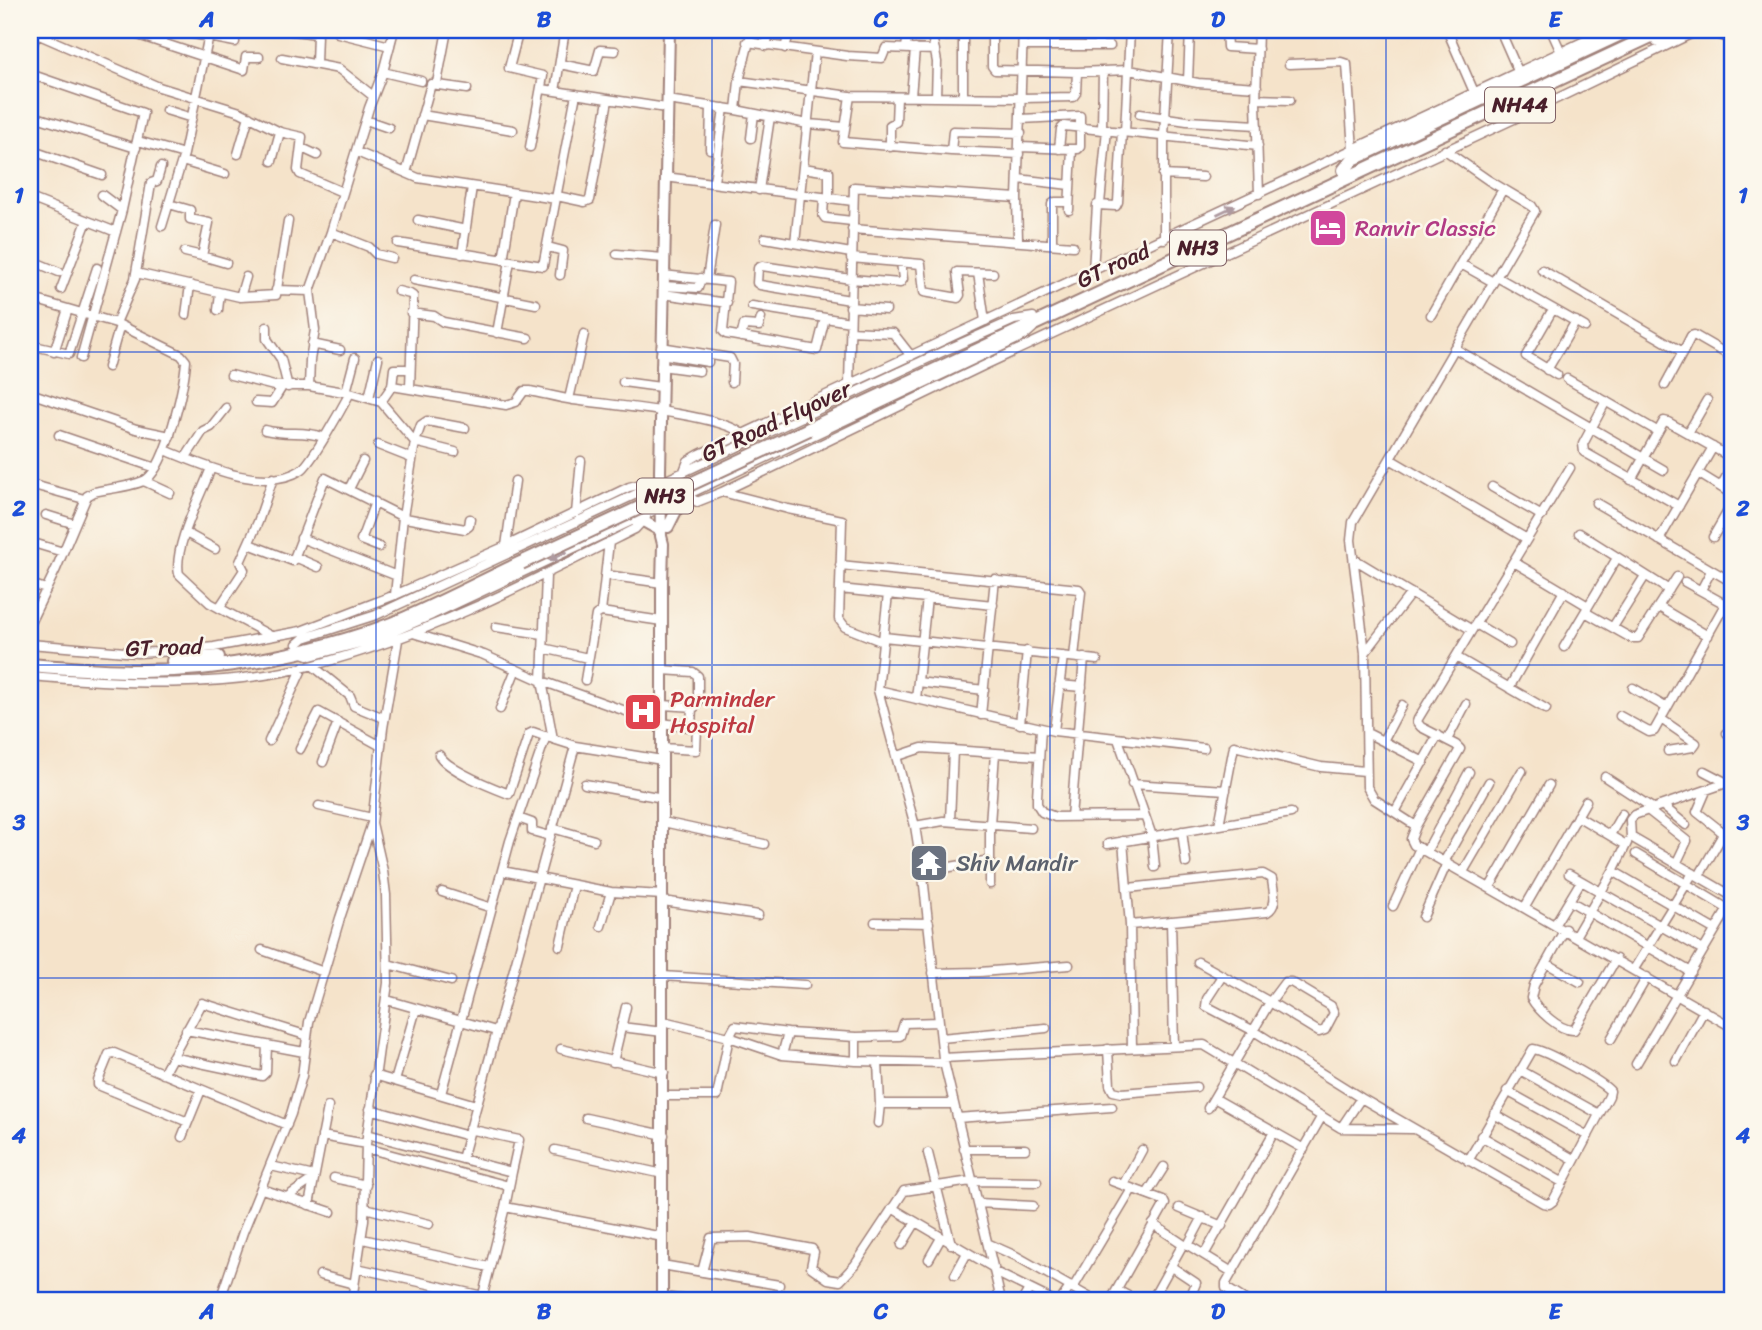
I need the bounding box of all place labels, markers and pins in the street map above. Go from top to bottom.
hotel icon: Ranvir Classic [1307,207,1349,249]
place label: Ranvir Classic [1355,208,1496,249]
place label: Parminder Hospital [670,679,776,746]
hospital icon: Parminder Hospital [622,691,664,733]
temple icon: Shiv Mandir [908,842,950,884]
place label: Shiv Mandir [956,843,1079,884]

